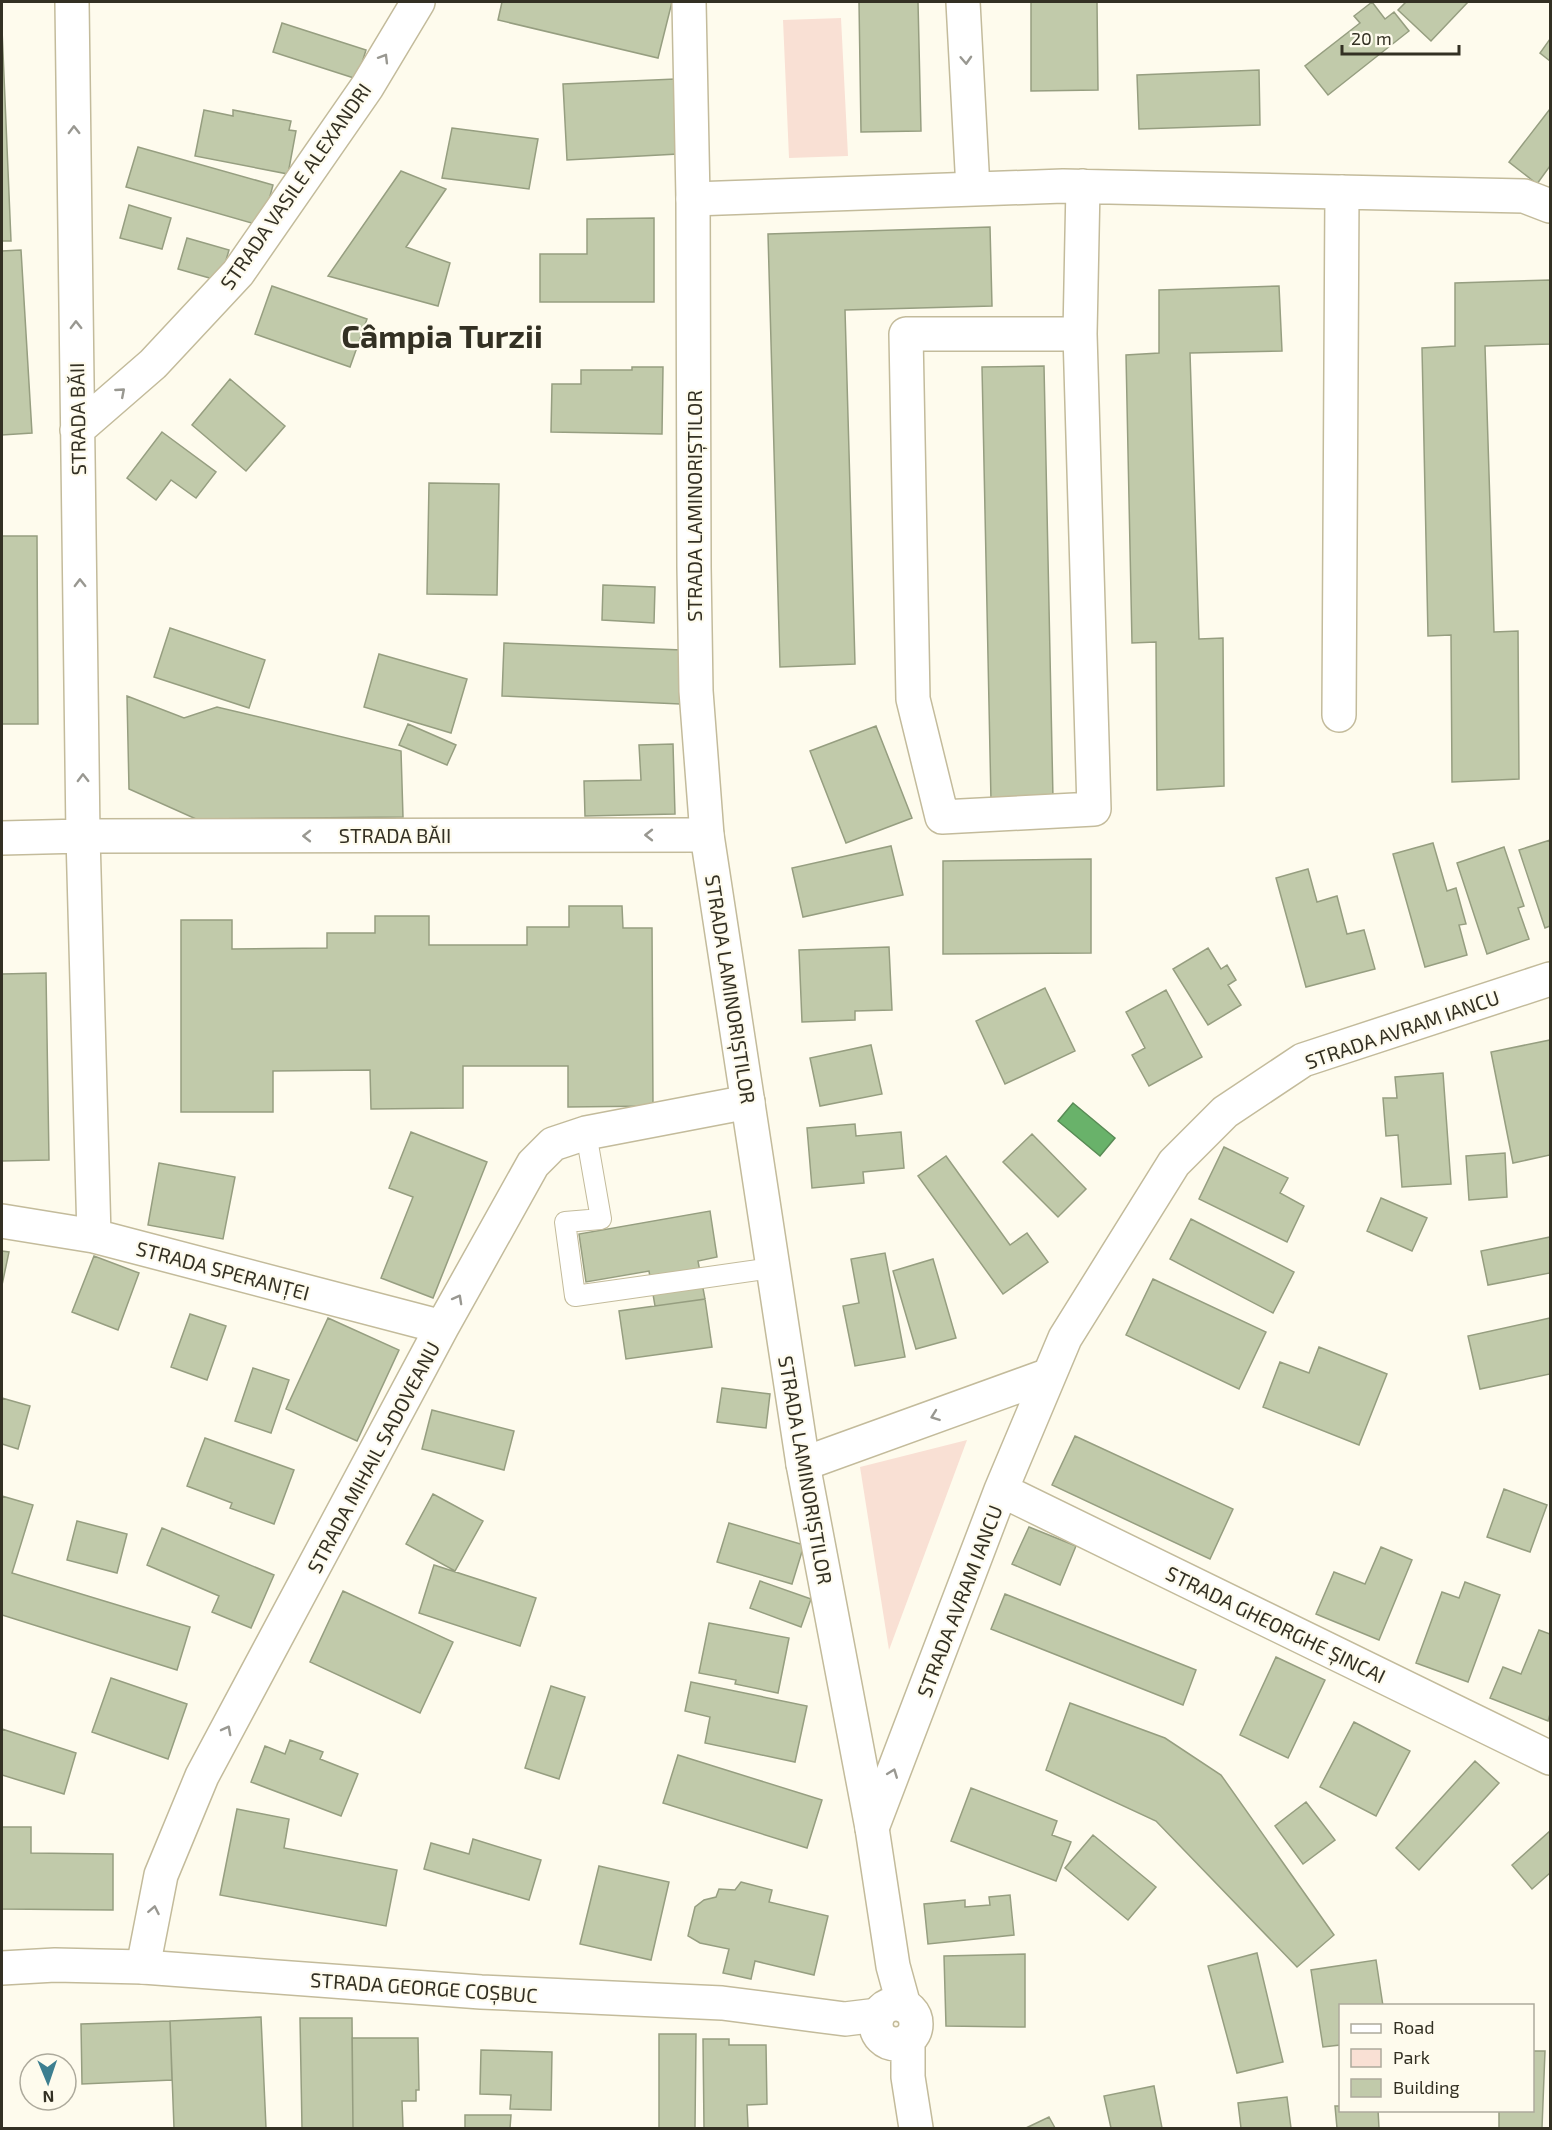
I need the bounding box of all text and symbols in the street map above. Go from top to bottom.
scale bar [1342,18,1459,56]
text: 20 m [1351,27,1392,49]
one-way arrow [376,54,388,64]
one-way arrow [959,55,972,64]
street label: STRADA VASILE ALEXANDRI [215,78,375,294]
one-way arrow [67,125,80,134]
district label: Câmpia Turzii [341,316,543,354]
one-way arrow [70,320,82,329]
street label: STRADA BĂII [64,363,90,475]
one-way arrow [115,388,125,399]
street label: STRADA LAMINORIȘTILOR [682,390,708,622]
one-way arrow [73,578,86,587]
one-way arrow [76,773,89,782]
street label: STRADA BĂII [339,823,451,847]
one-way arrow [644,829,653,841]
one-way arrow [302,830,311,842]
street label: STRADA LAMINORIȘTILOR [699,873,761,1106]
street label: STRADA AVRAM IANCU [1302,984,1502,1074]
street label: STRADA SPERANȚEI [133,1235,312,1307]
one-way arrow [451,1295,462,1305]
street label: STRADA MIHAIL SADOVEANU [302,1337,444,1577]
street label: STRADA LAMINORIȘTILOR [772,1354,838,1586]
one-way arrow [930,1409,941,1422]
street label: STRADA AVRAM IANCU [911,1501,1007,1701]
street label: STRADA GHEORGHE ȘINCAI [1161,1560,1390,1689]
one-way arrow [220,1725,231,1736]
one-way arrow [886,1768,898,1779]
one-way arrow [147,1905,160,1915]
street label: STRADA GEORGE COȘBUC [309,1967,538,2009]
legend [1339,2004,1534,2112]
text: Road [1393,2016,1434,2038]
text: Park [1393,2046,1430,2068]
north arrow [18,2052,78,2112]
text: Building [1393,2076,1460,2098]
text: N [42,2088,55,2107]

